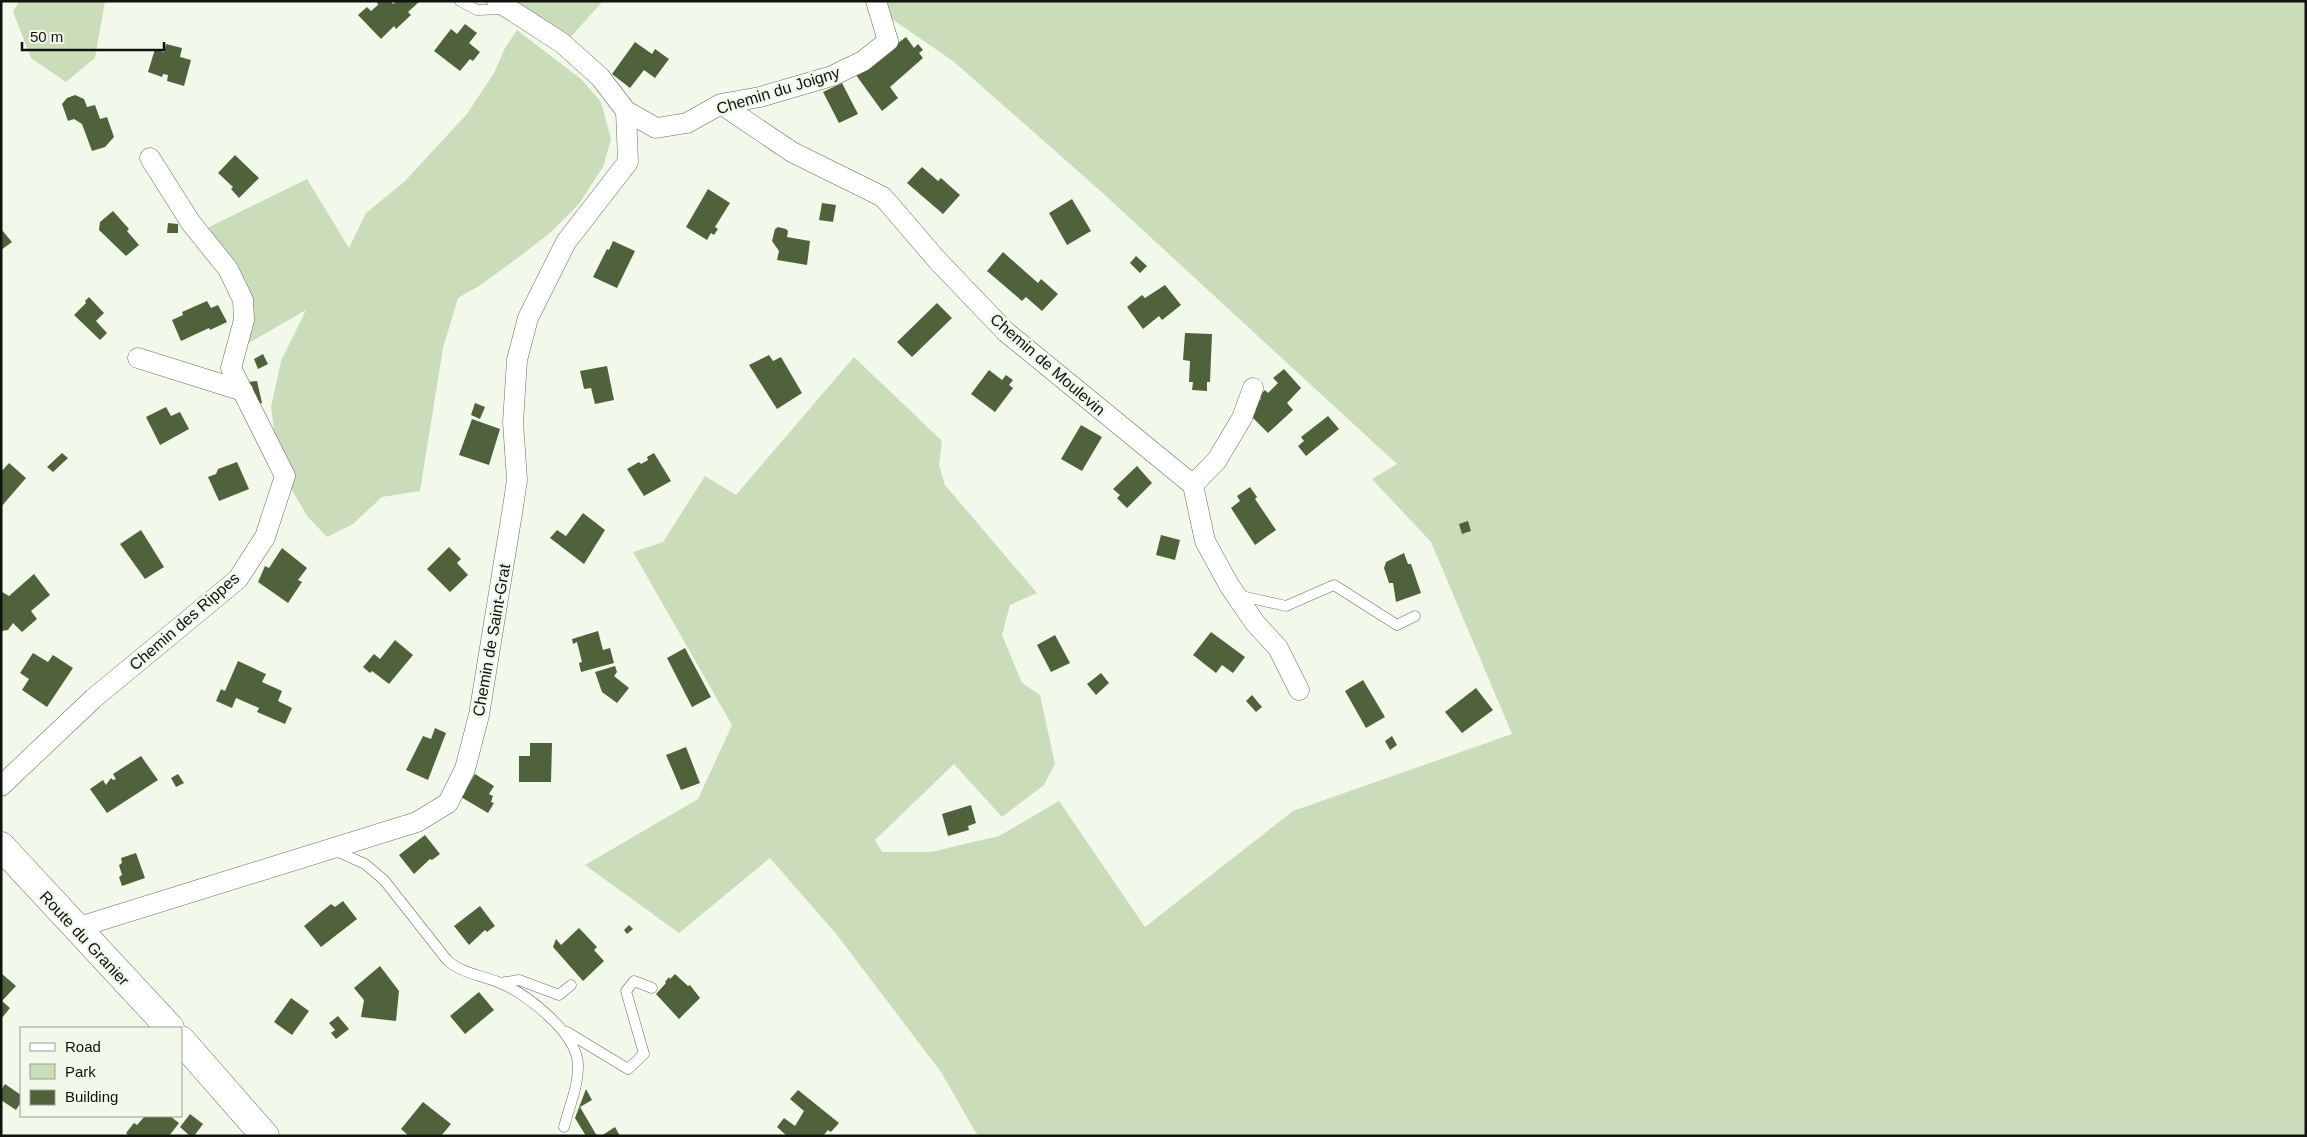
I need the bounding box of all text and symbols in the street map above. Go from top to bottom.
scale bar [22,20,165,52]
text: 50 m [30,28,63,45]
street label: Chemin du Joigny [714,64,842,117]
street label: Chemin de Moulevin [987,310,1108,419]
street label: Chemin de Saint-Grat [470,562,513,718]
street label: Chemin des Rippes [126,569,243,674]
street label: Route du Granier [37,888,133,990]
legend [20,1027,182,1117]
text: Road [65,1038,101,1055]
text: Park [65,1063,96,1080]
text: Building [65,1088,118,1105]

